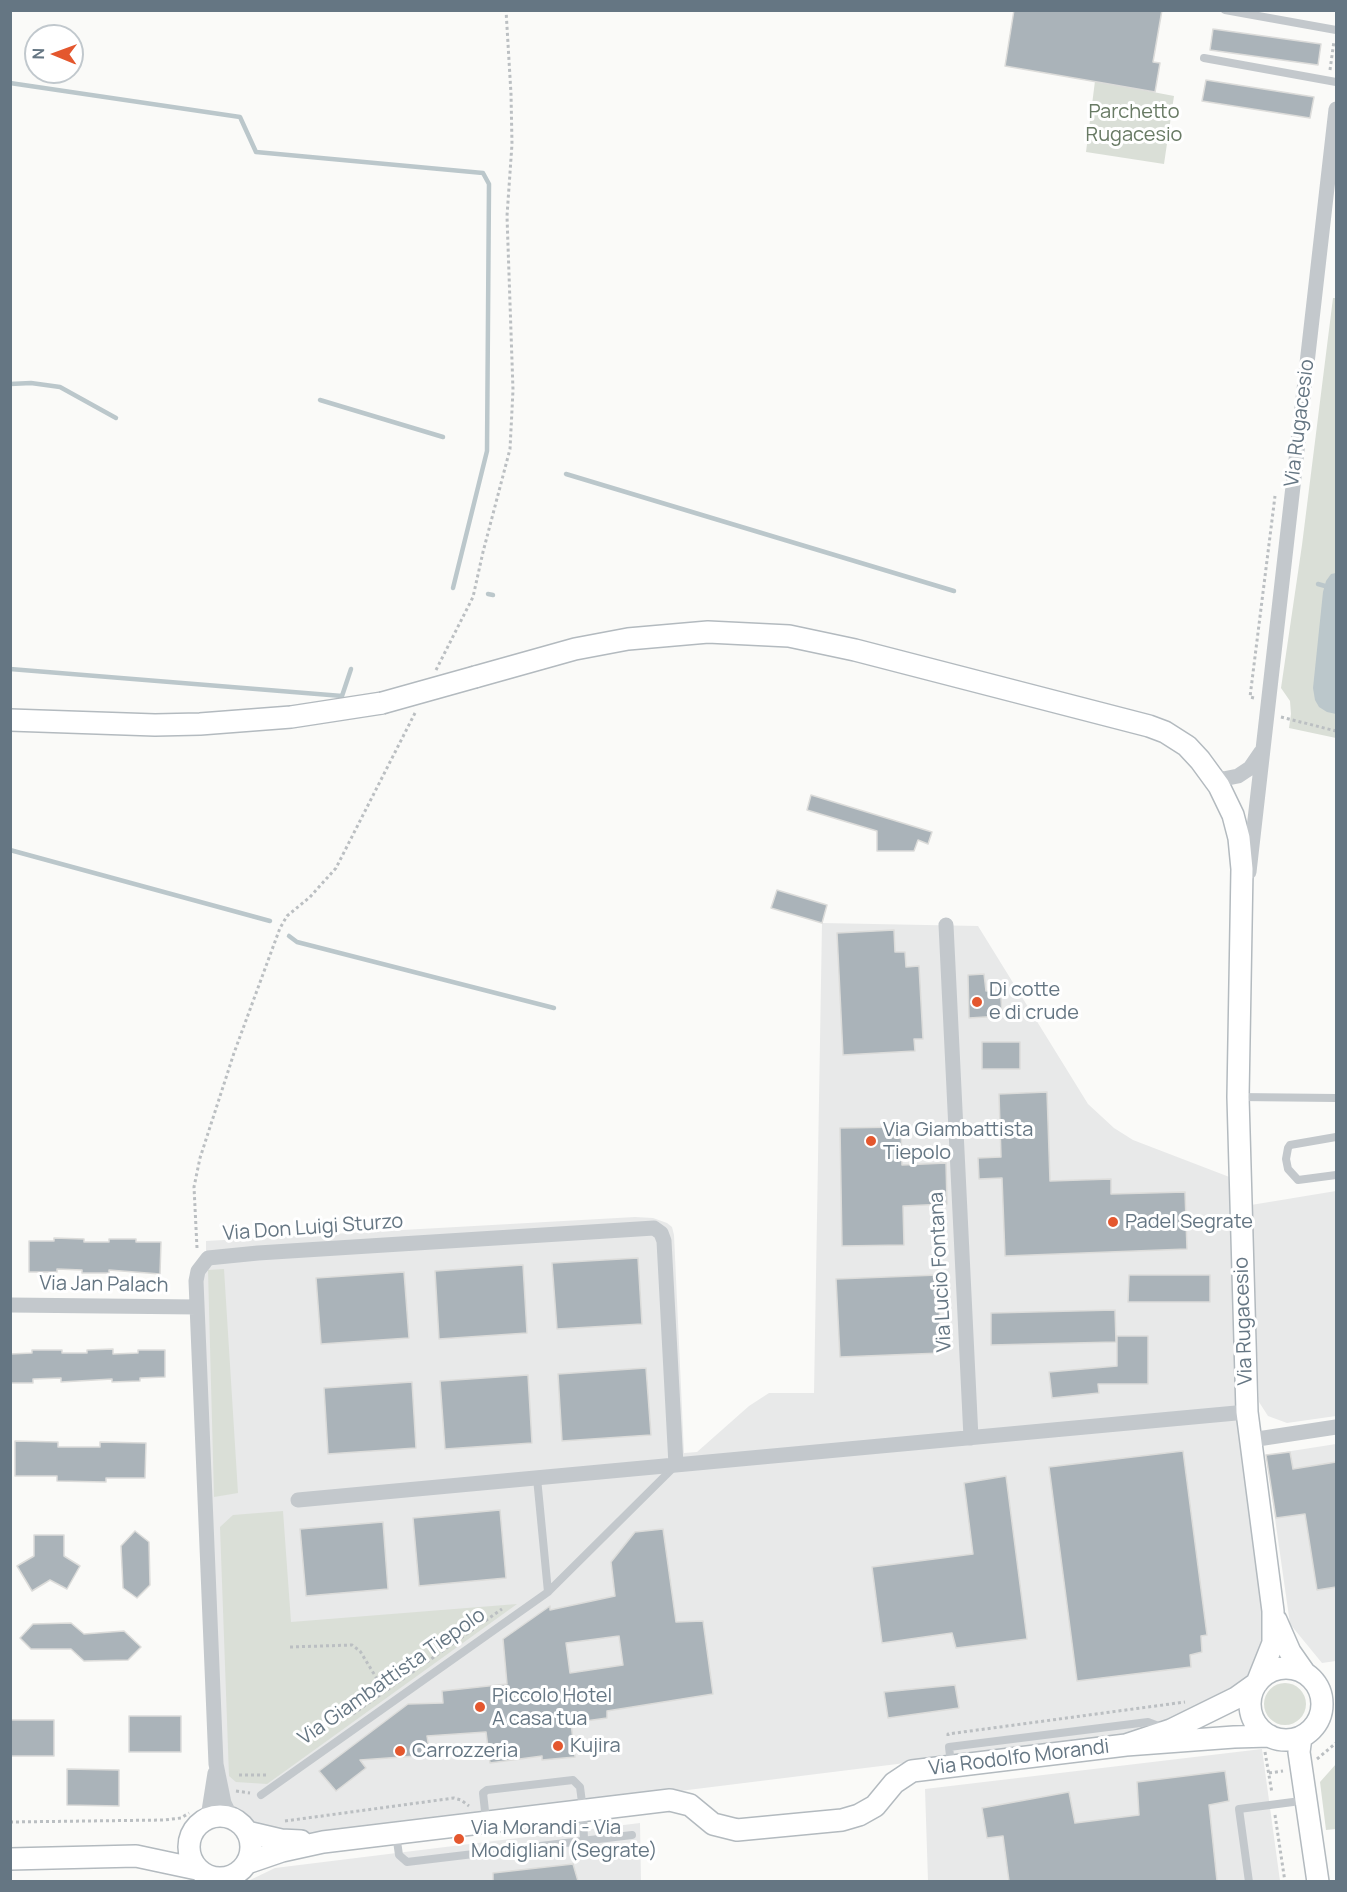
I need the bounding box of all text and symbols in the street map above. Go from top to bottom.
north arrow [24,24,84,84]
text: N [27,48,49,60]
park label: Parchetto Rugacesio [1086,100,1182,147]
street label: Via Rugacesio [1280,358,1320,488]
place label: Di cotte e di crude [989,978,1079,1025]
marker: Di cotte e di crude [970,995,984,1009]
place label: Via Giambattista Tiepolo [883,1118,1033,1165]
marker: Via Giambattista Tiepolo [864,1134,878,1148]
street label: Via Lucio Fontana [925,1191,957,1353]
street label: Via Don Luigi Sturzo [222,1210,404,1246]
place label: Padel Segrate [1125,1210,1253,1234]
marker: Padel Segrate [1106,1215,1120,1229]
street label: Via Rugacesio [1230,1256,1258,1386]
street label: Via Jan Palach [39,1272,169,1298]
street label: Via Giambattista Tiepolo [294,1603,490,1751]
place label: Piccolo Hotel A casa tua [492,1684,612,1731]
marker: Piccolo Hotel A casa tua [473,1700,487,1714]
place label: Kujira [570,1734,621,1758]
street label: Via Rodolfo Morandi [927,1735,1111,1781]
place label: Carrozzeria [412,1739,518,1763]
marker: Kujira [551,1739,565,1753]
marker: Carrozzeria [393,1744,407,1758]
place label: Via Morandi - Via Modigliani (Segrate) [471,1816,658,1863]
marker: Via Morandi - Via Modigliani (Segrate) [452,1832,466,1846]

